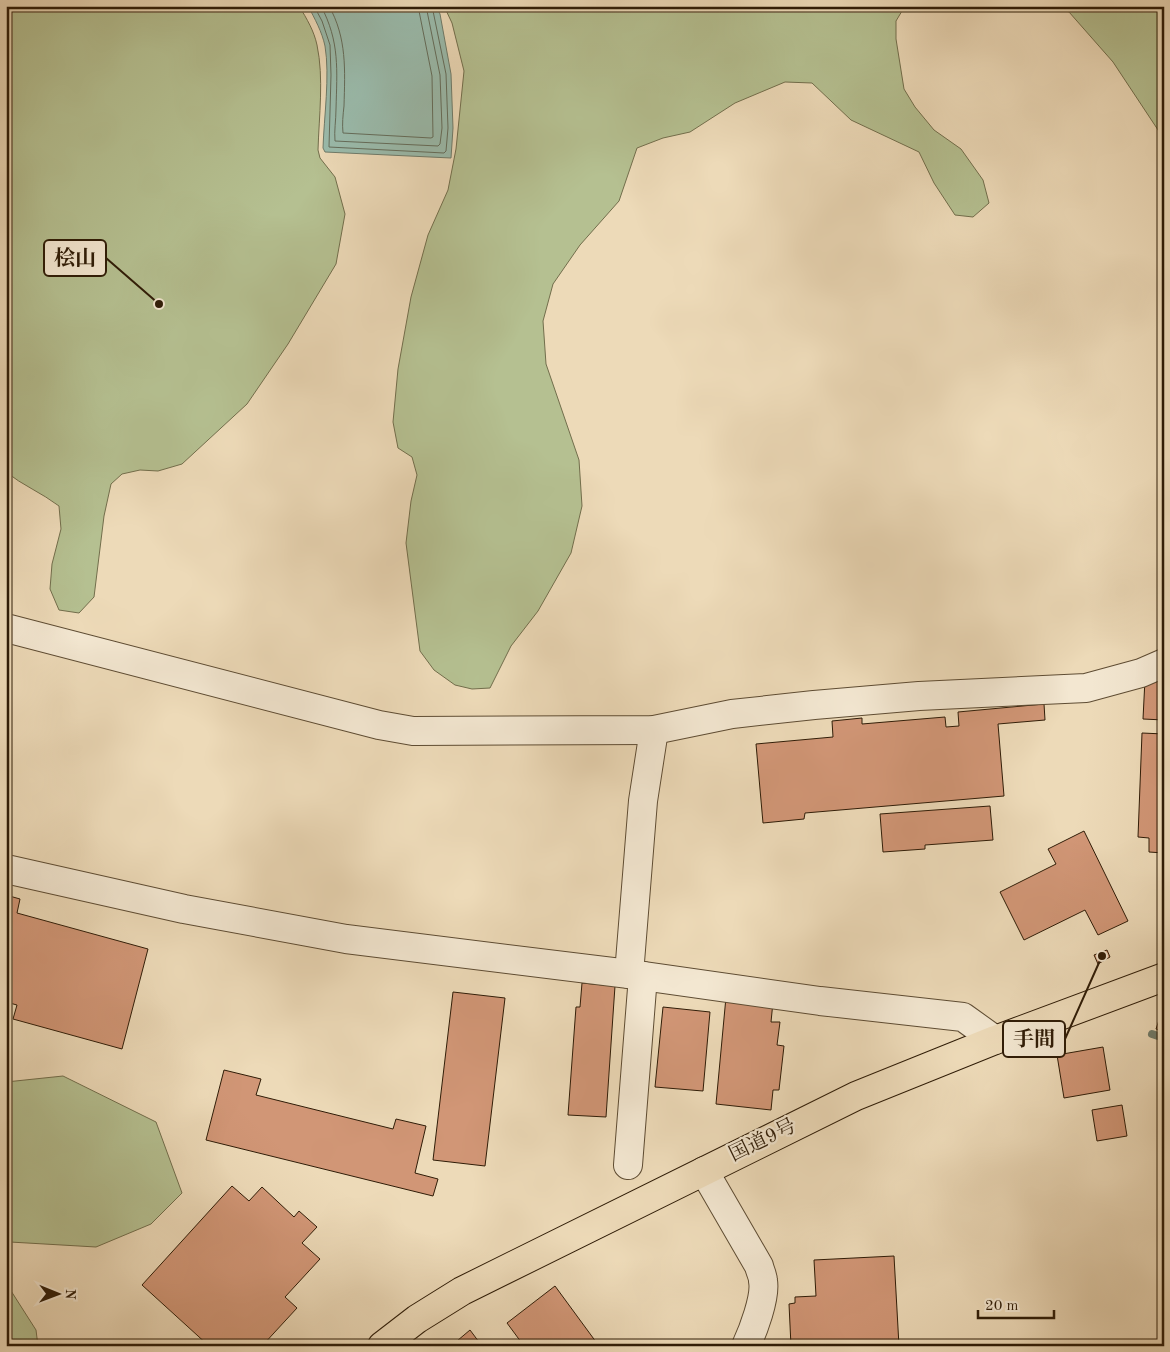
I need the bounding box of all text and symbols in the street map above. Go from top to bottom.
callout: 桧山 [44,240,106,276]
text: 桧山 [54,247,96,270]
callout: 手間 [1003,1021,1065,1057]
text: 手間 [1013,1028,1055,1051]
street label: 国道9号 [726,1115,800,1166]
north arrow [32,1270,82,1320]
scale bar [978,1287,1054,1319]
text: N [63,1289,77,1300]
text: 20 m [985,1299,1019,1314]

